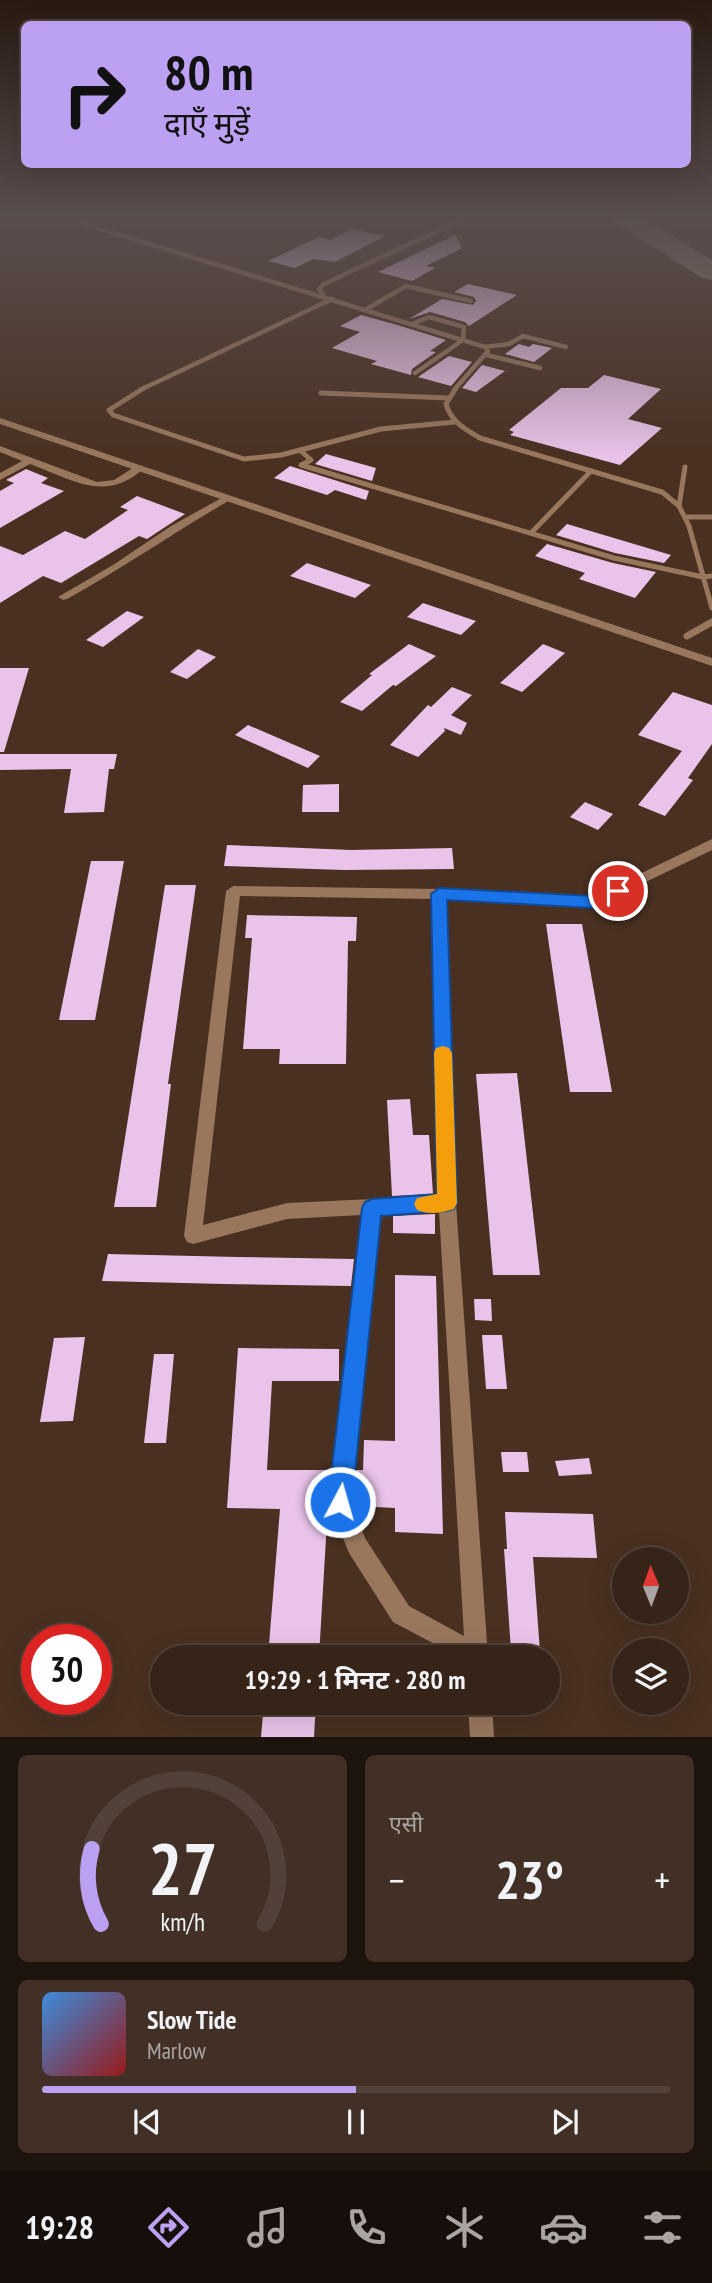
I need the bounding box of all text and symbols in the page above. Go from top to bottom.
text: 80 m [164,40,253,104]
icon: right [49,49,140,140]
text: दाएँ मुड़ें [164,102,250,144]
pin [588,861,648,921]
icon: arrive [599,872,637,910]
position arrow [303,1465,377,1539]
north arrow [612,1547,690,1624]
map controls [612,1547,689,1715]
speed limit sign: 30 [21,1624,112,1715]
button: layers [612,1638,689,1715]
text: 19:29 · 1 मिनट · 280 m [245,1663,465,1696]
text: एसी [389,1809,423,1838]
text: 27 [148,1821,217,1915]
text: 23° [495,1846,564,1913]
text: − [389,1855,405,1904]
text: + [654,1855,670,1904]
text: km/h [160,1906,205,1938]
text: Slow Tide [147,2003,237,2036]
text: Marlow [147,2036,206,2065]
icon: previous [128,2103,166,2141]
icon: pause [337,2103,375,2141]
icon: next [546,2103,584,2141]
icon: directions [144,2203,193,2252]
icon: music [243,2203,292,2252]
icon: phone [342,2203,391,2252]
icon: climate [440,2203,489,2252]
icon: car [539,2203,588,2252]
icon: filters [638,2203,687,2252]
text: 19:28 [25,2206,94,2248]

